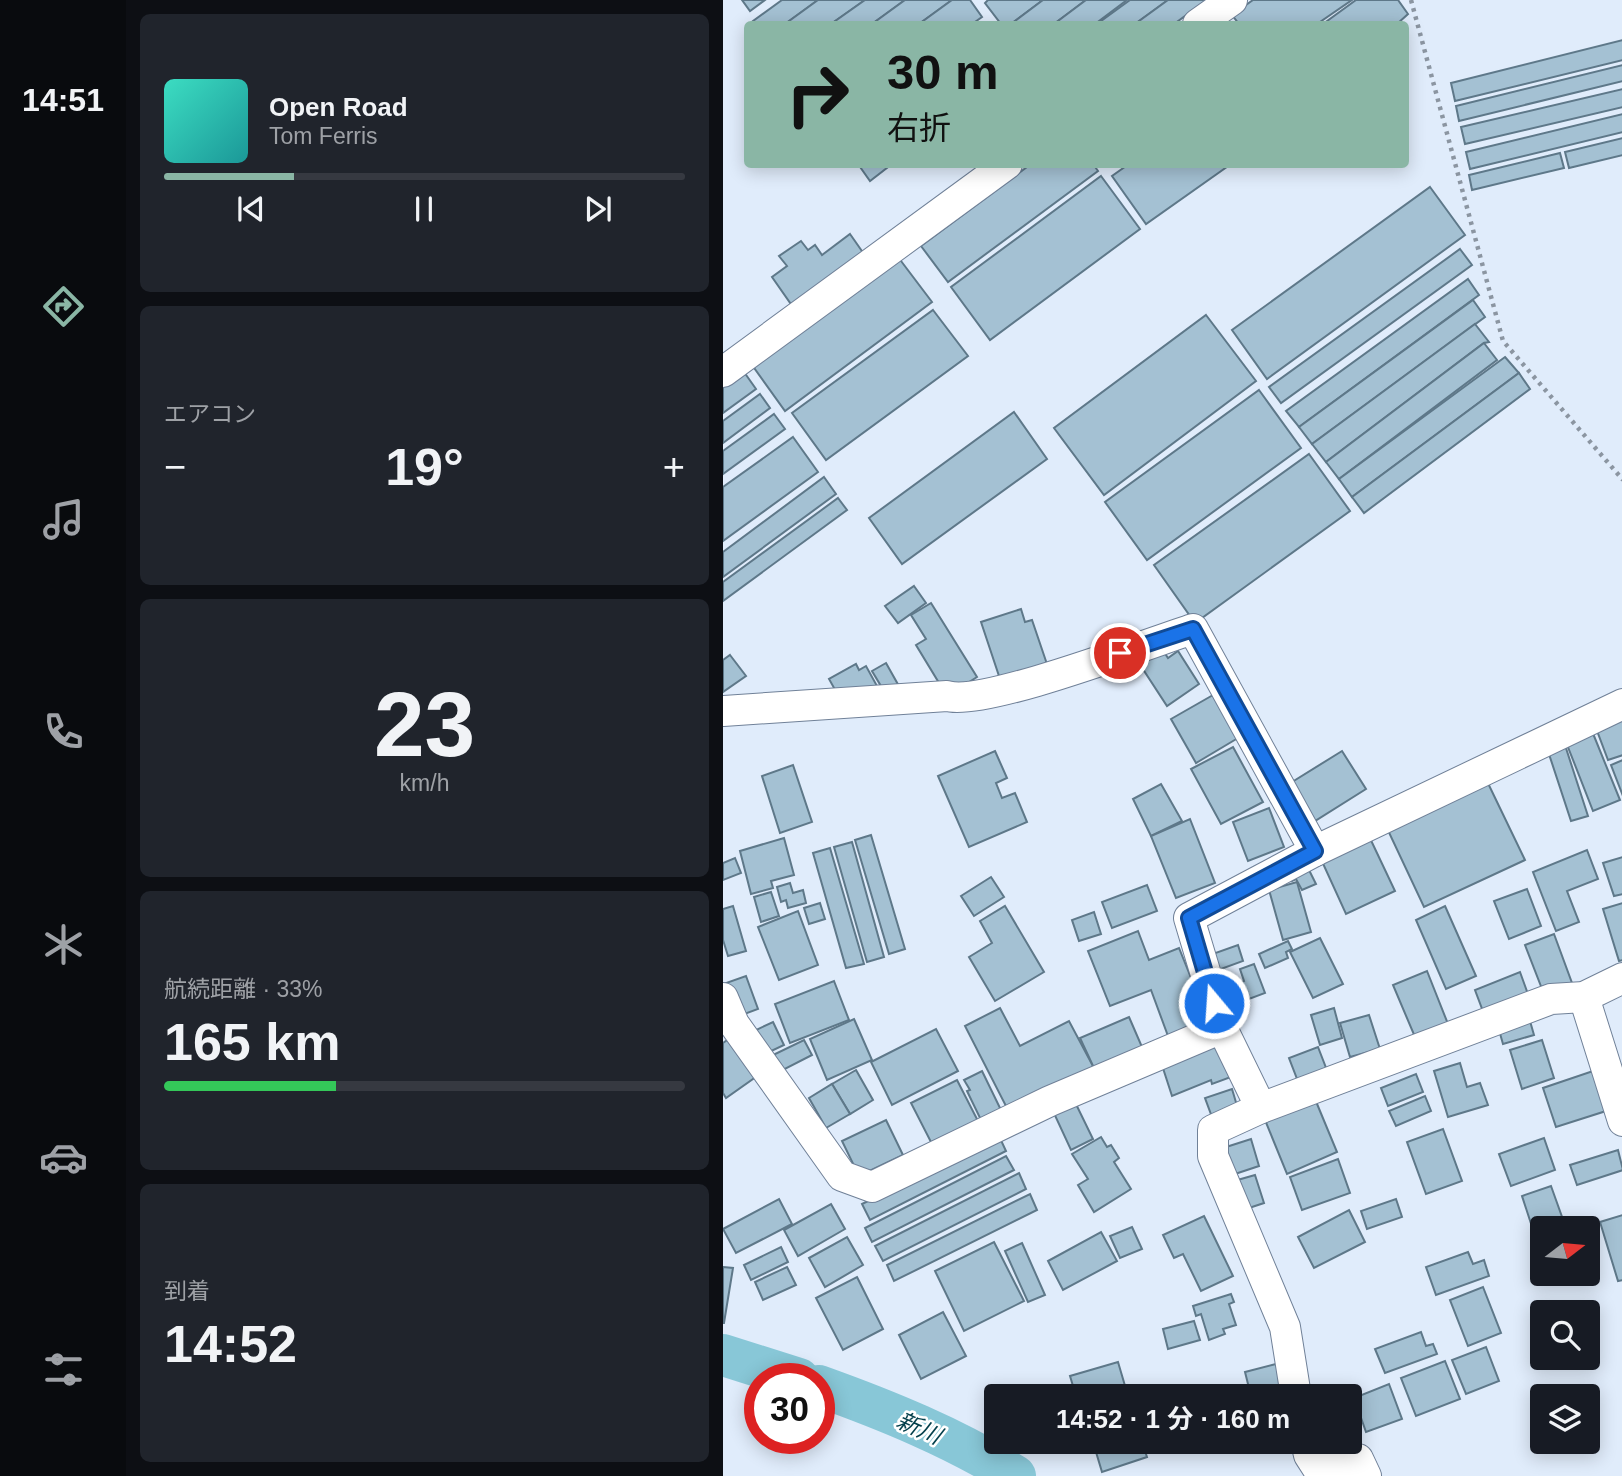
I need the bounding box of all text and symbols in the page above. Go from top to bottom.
text: 30 m [887,45,999,99]
icon: right [772,49,863,140]
text: 14:51 [22,82,104,118]
text: Open Road [269,92,408,122]
text: 右折 [887,110,951,146]
text: Tom Ferris [269,123,378,149]
icon: previous [232,190,270,228]
icon: pause [405,190,443,228]
icon: next [579,190,617,228]
icon: directions [39,282,88,331]
text: エアコン [164,401,256,427]
text: 19° [385,438,464,496]
text: − [164,446,186,488]
text: + [663,446,685,488]
icon: music [39,495,88,544]
pin [1090,623,1150,683]
icon: arrive [1101,634,1139,672]
text: 23 [374,674,475,775]
icon: phone [39,707,88,756]
text: km/h [400,770,449,796]
icon: climate [39,920,88,969]
position arrow [1177,966,1251,1040]
text: 航続距離 · 33% [164,976,322,1002]
text: 165 km [164,1013,340,1071]
icon: car [39,1133,88,1182]
north arrow [1530,1216,1600,1286]
map controls [1530,1216,1600,1454]
text: 到着 [164,1278,210,1304]
button: search [1530,1300,1600,1370]
text: 14:52 [164,1315,297,1373]
icon: filters [39,1345,88,1394]
speed limit sign: 30 [744,1363,835,1454]
button: layers [1530,1384,1600,1454]
text: 14:52 · 1 分 · 160 m [1056,1404,1290,1434]
water label: 新川 [893,1407,948,1450]

